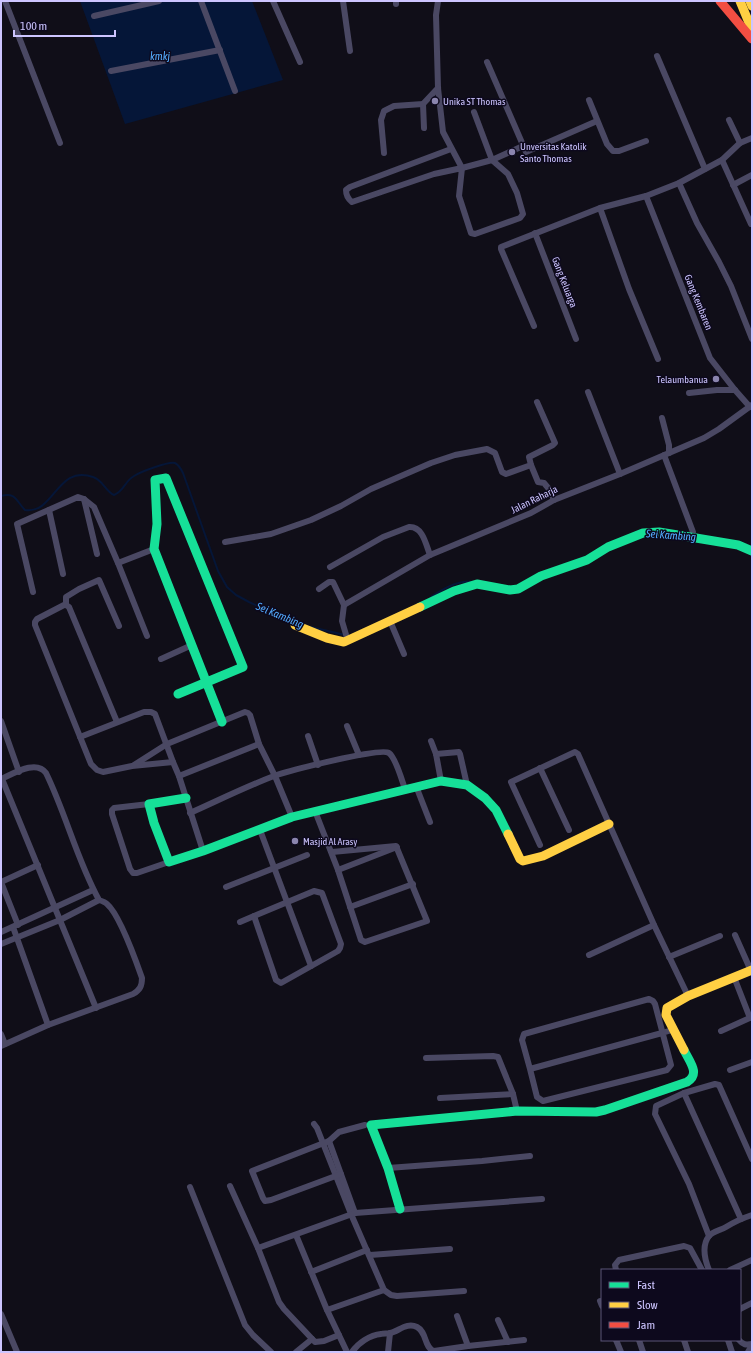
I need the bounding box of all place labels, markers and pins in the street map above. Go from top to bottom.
marker: Unika ST Thomas [430,96,440,106]
place label: Unika ST Thomas [443,96,506,107]
place label: Unversitas Katolik Santo Thomas [520,141,587,164]
marker: Unversitas Katolik Santo Thomas [507,147,517,157]
place label: Telaumbanua [657,374,708,385]
marker: Telaumbanua [711,374,721,384]
marker: Masjid Al Arasy [290,836,300,846]
place label: Masjid Al Arasy [303,836,357,847]

